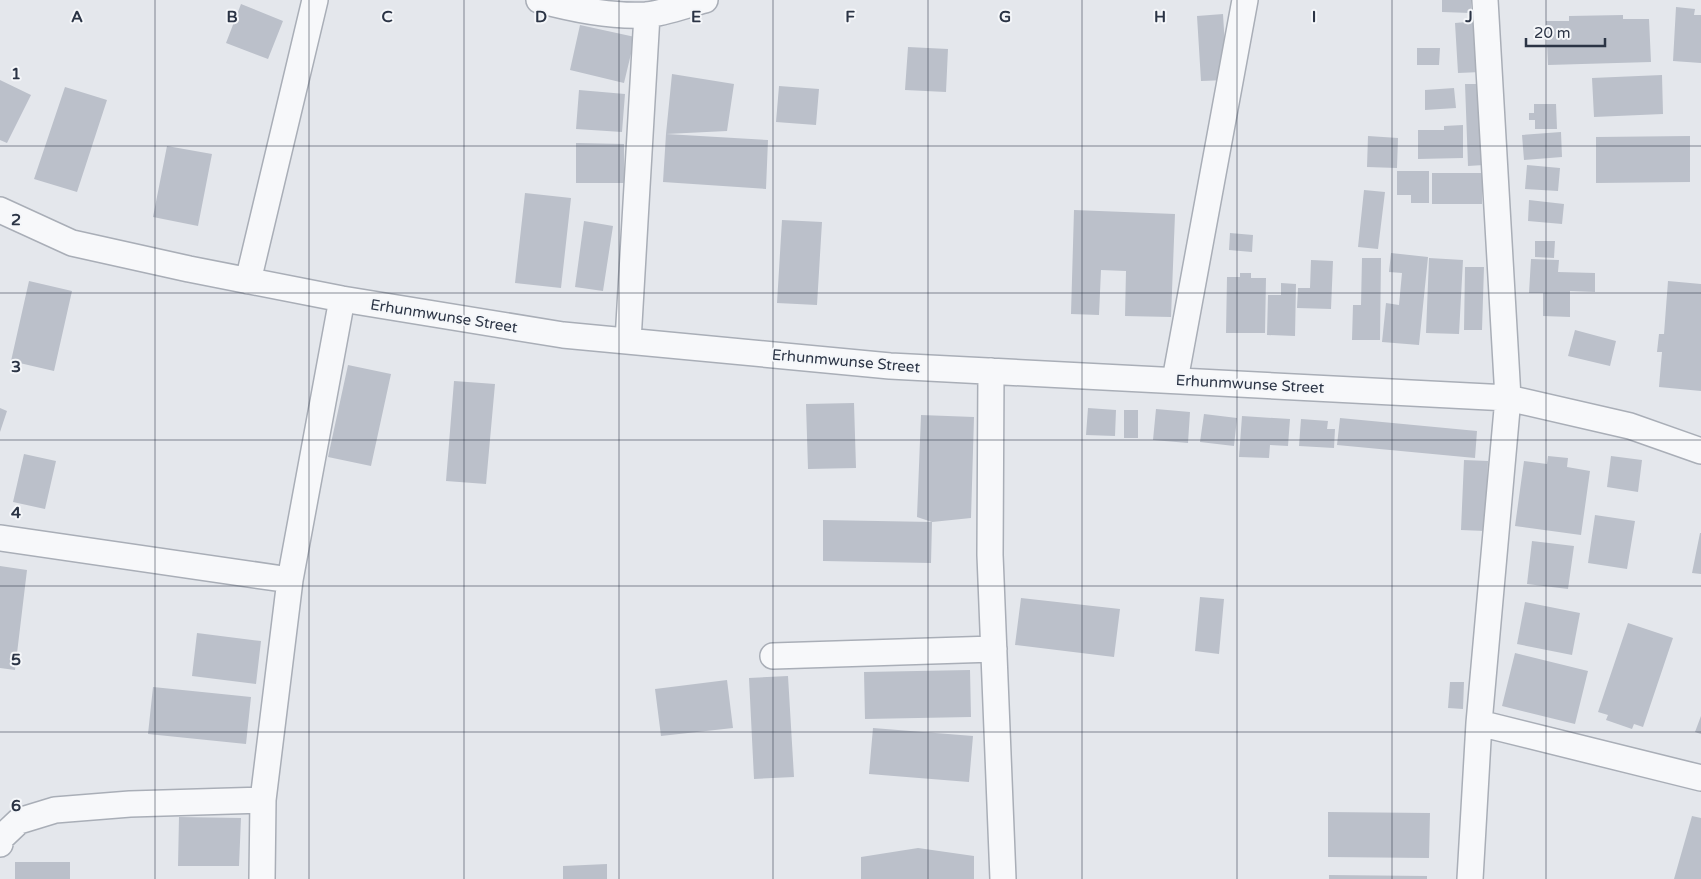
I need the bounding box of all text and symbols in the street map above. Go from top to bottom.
text: A [71,7,83,27]
text: B [226,7,238,27]
text: C [381,7,393,27]
text: D [535,7,547,27]
text: E [691,7,701,27]
text: F [845,7,855,27]
text: G [999,7,1011,27]
text: H [1154,7,1166,27]
text: I [1312,7,1316,27]
text: J [1464,7,1473,27]
scale bar [1526,15,1605,47]
text: 20 m [1534,24,1571,42]
text: 1 [11,64,21,84]
text: 2 [11,210,21,230]
street label: Erhunmwunse Street [369,295,519,337]
street label: Erhunmwunse Street [771,346,921,376]
text: 3 [11,357,21,377]
street label: Erhunmwunse Street [1175,371,1325,397]
text: 4 [11,503,21,523]
text: 5 [11,650,21,670]
text: 6 [11,796,21,816]

